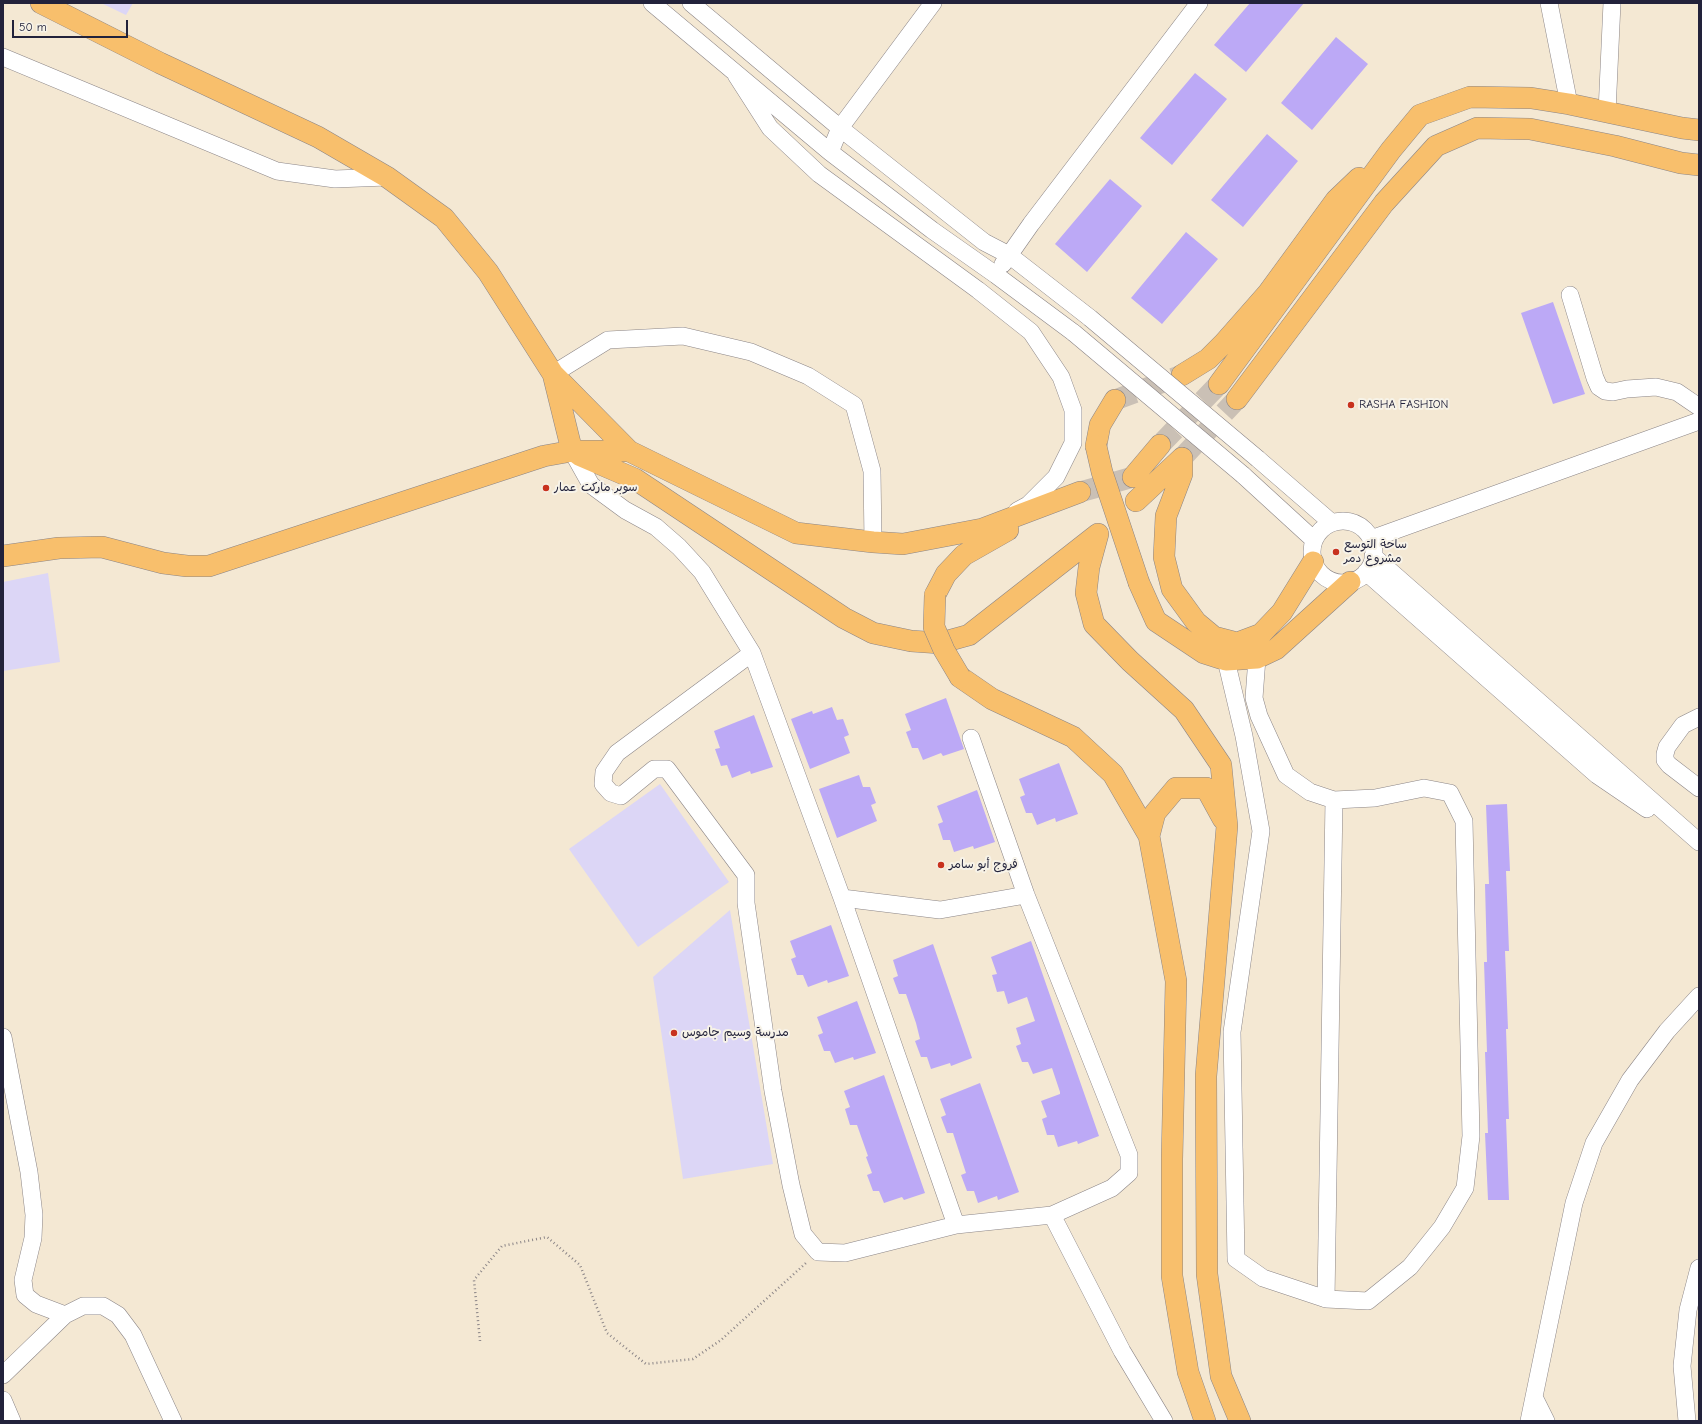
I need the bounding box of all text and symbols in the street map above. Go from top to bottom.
scale bar [14,12,130,38]
text: 50 m [19,20,47,34]
place label: RASHA FASHION [1359,398,1448,412]
marker: RASHA FASHION [1346,400,1356,410]
place label: سوبر ماركت عمار [554,481,638,495]
marker: سوبر ماركت عمار [541,483,551,493]
place label: ساحة التوسع مشروع دمر [1344,538,1407,566]
marker: ساحة التوسع مشروع دمر [1331,547,1341,557]
place label: فروج أبو سامر [949,858,1018,872]
marker: فروج أبو سامر [936,860,946,870]
place label: مدرسة وسيم جاموس [682,1026,789,1040]
marker: مدرسة وسيم جاموس [669,1028,679,1038]

